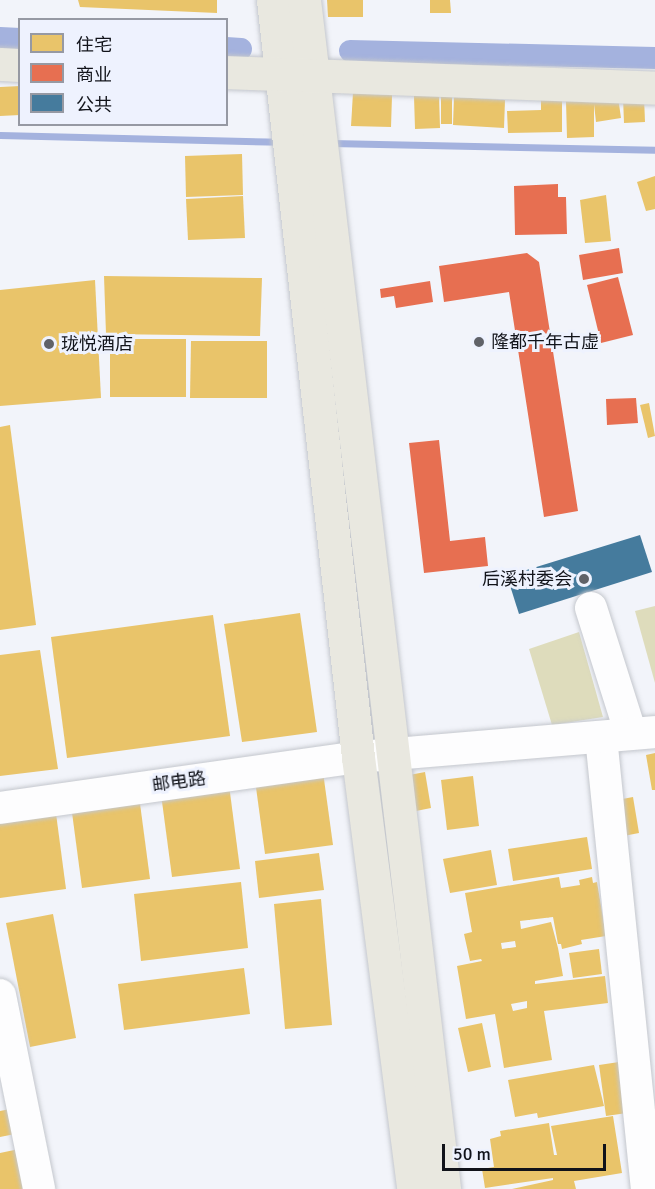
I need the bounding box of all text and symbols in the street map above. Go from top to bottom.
legend [18,18,228,126]
text: 住宅 [76,34,112,56]
text: 商业 [76,64,112,86]
text: 公共 [76,94,112,116]
place label: 隆都千年古虚 [491,331,599,353]
place label: 珑悦酒店 [61,333,133,355]
marker: 隆都千年古虚 [472,335,486,349]
marker: 珑悦酒店 [42,337,56,351]
place label: 后溪村委会 [482,568,572,590]
marker: 后溪村委会 [577,572,591,586]
street label: 邮电路 [151,768,207,796]
scale bar [445,1132,608,1170]
text: 50 m [453,1143,491,1165]

